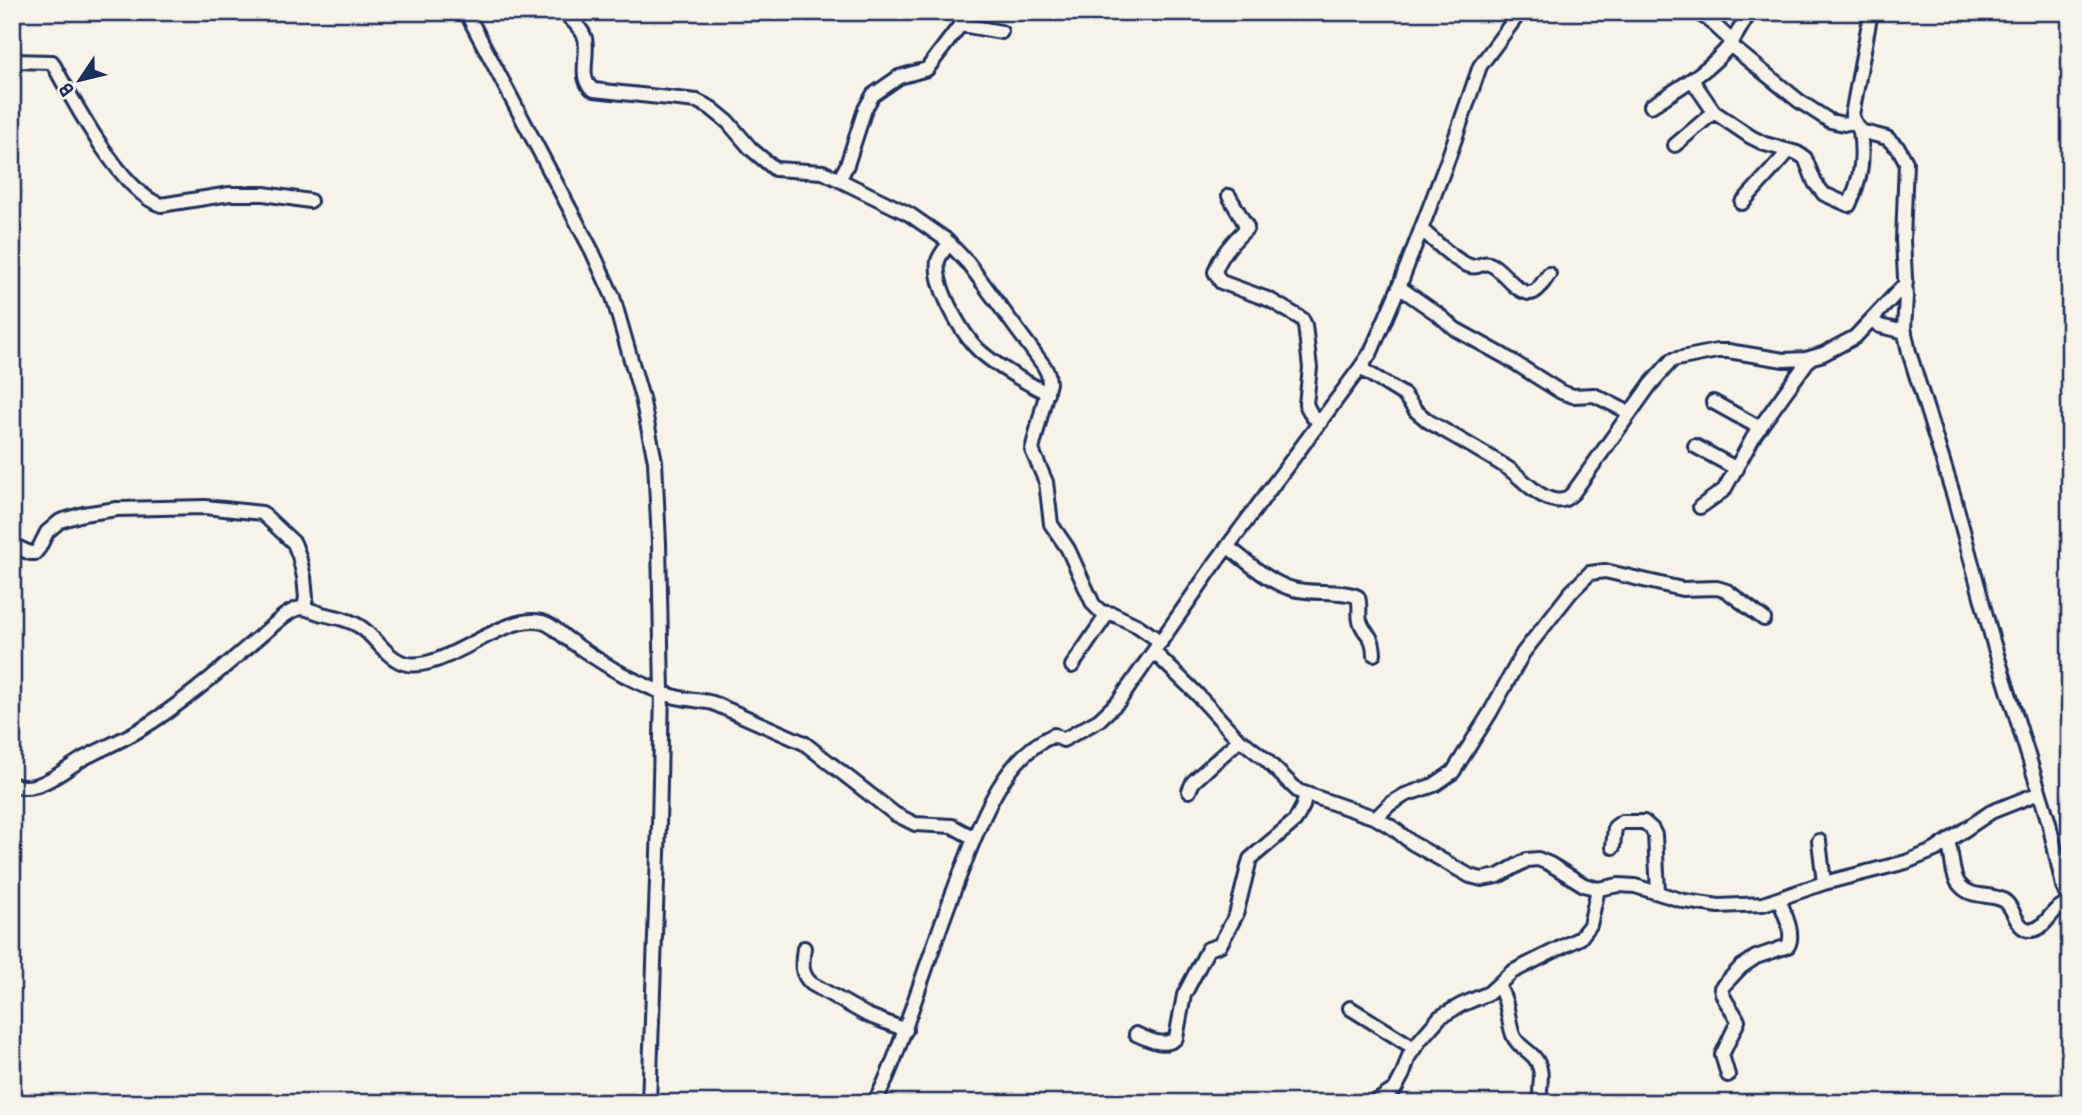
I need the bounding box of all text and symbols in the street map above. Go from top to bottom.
north arrow [46,46,116,116]
text: B [54,78,80,100]

